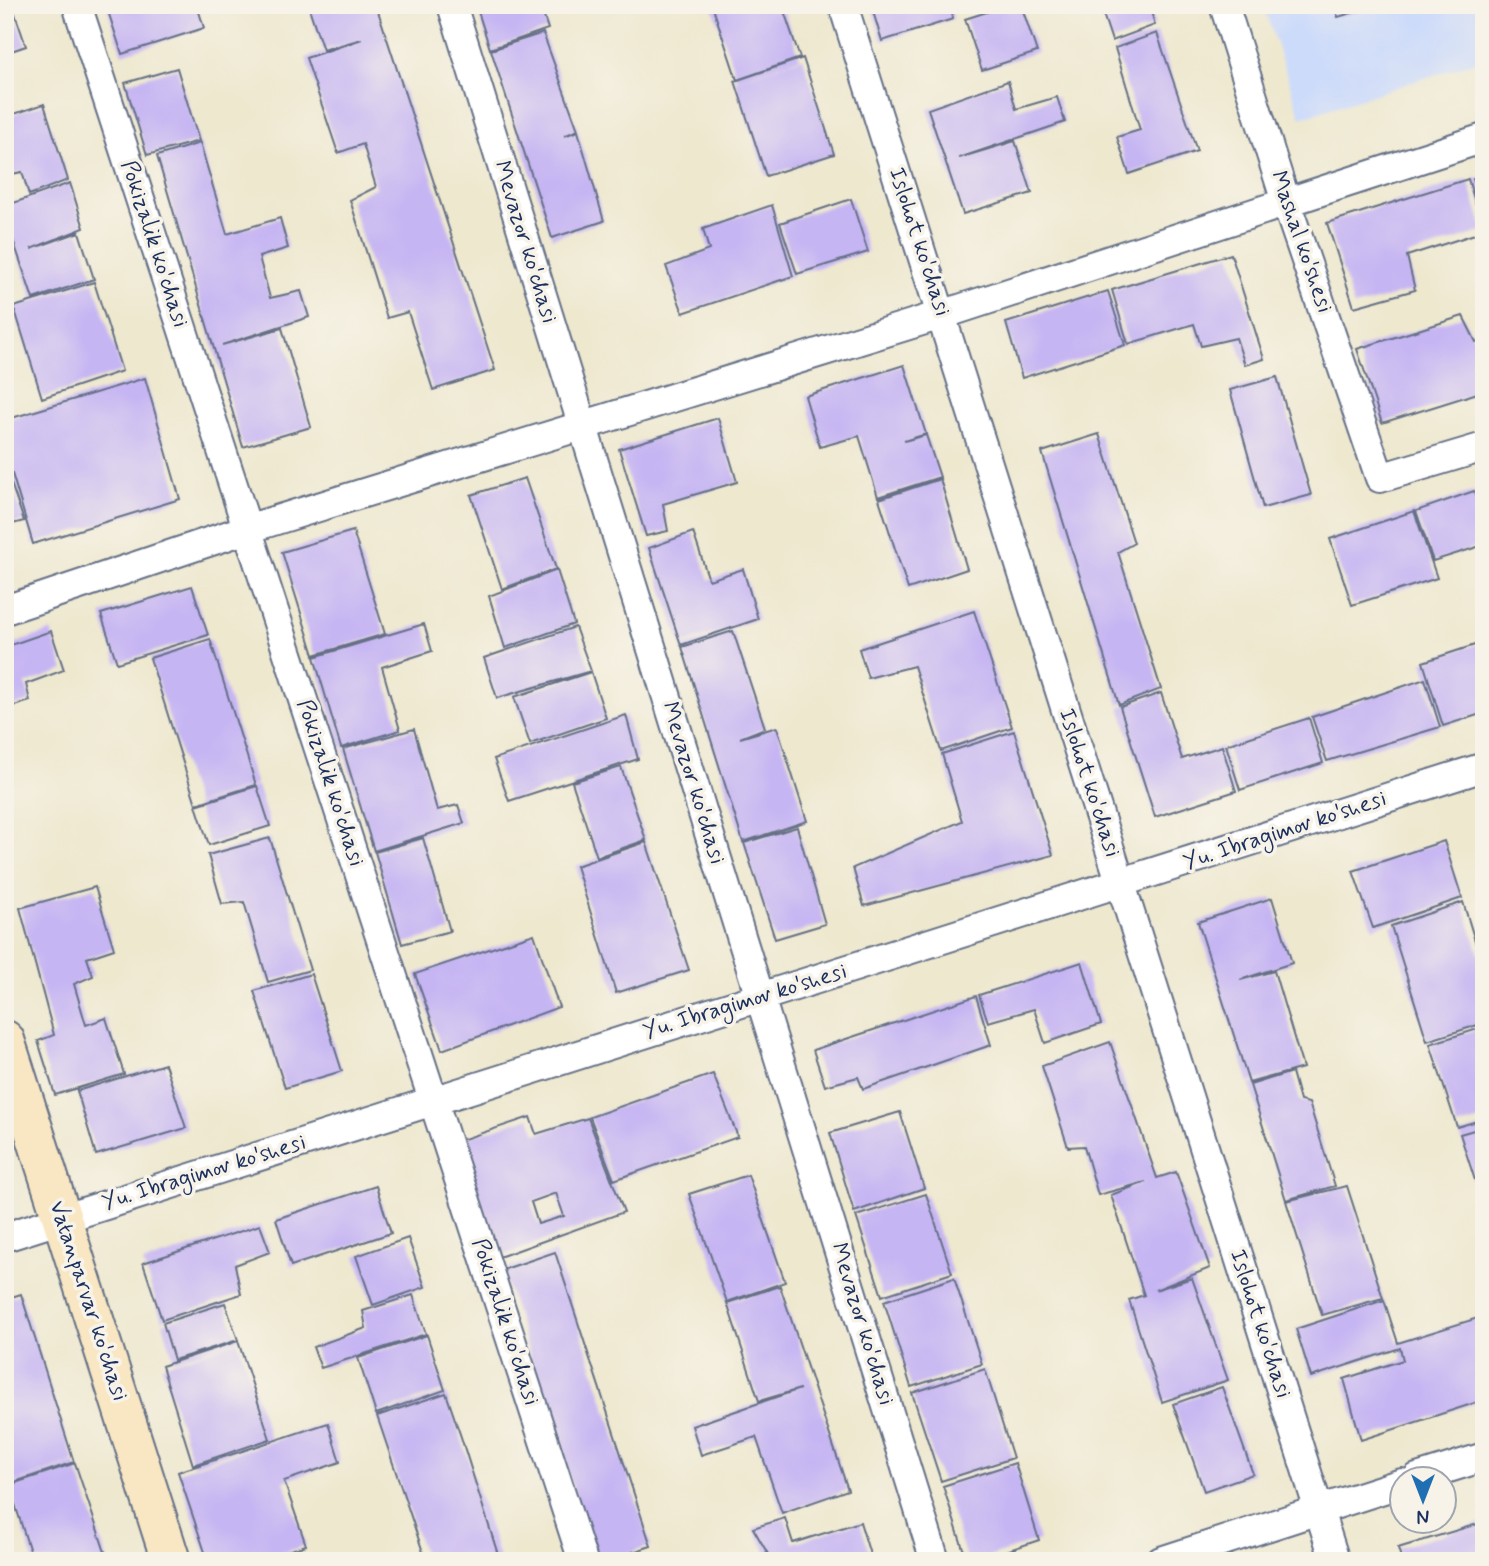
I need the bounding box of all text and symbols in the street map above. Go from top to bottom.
street label: Pokizalik ko'chasi [113,157,195,331]
street label: Mevazor ko'chasi [486,157,564,327]
street label: Islohot ko'chasi [881,164,957,320]
street label: Mashal ko'shesi [1263,167,1339,317]
street label: Pokizalik ko'chasi [289,696,371,870]
street label: Mevazor ko'chasi [654,698,732,868]
street label: Islohot ko'chasi [1051,705,1127,861]
street label: Yu. Ibragimov ko'shesi [1180,784,1391,880]
street label: Yu. Ibragimov ko'shesi [639,957,851,1049]
street label: Yu. Ibragimov ko'shesi [98,1128,310,1220]
street label: Vatanparvar ko'chasi [41,1197,135,1405]
street label: Pokizalik ko'chasi [464,1235,546,1409]
street label: Mevazor ko'chasi [823,1239,901,1409]
street label: Islohot ko'chasi [1222,1246,1298,1402]
north arrow [1388,1464,1458,1534]
text: N [1417,1503,1429,1528]

